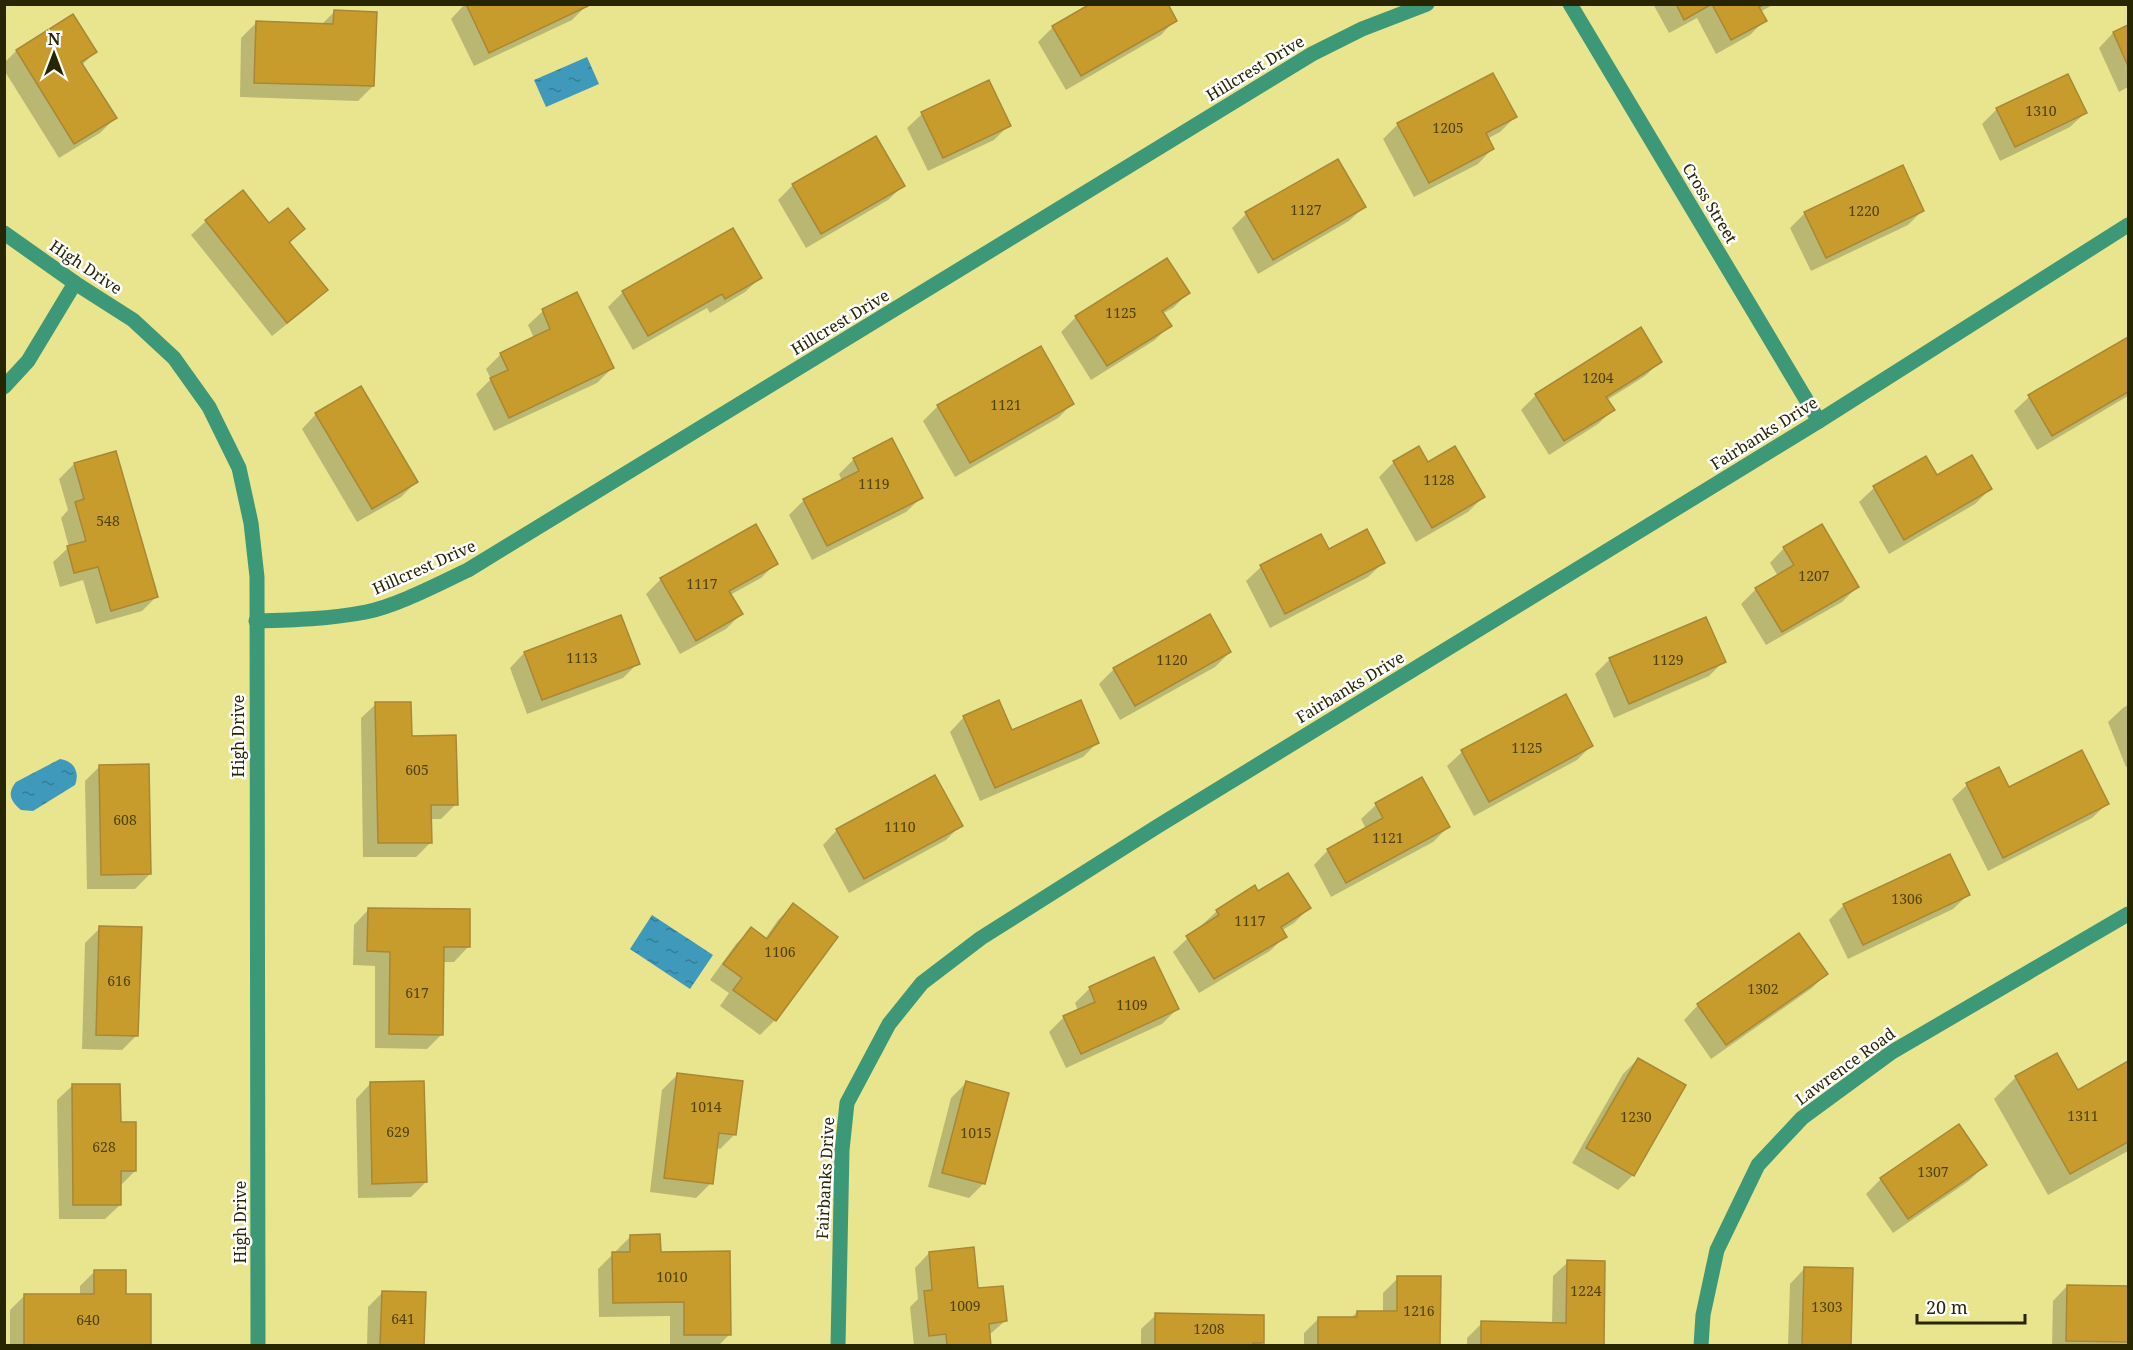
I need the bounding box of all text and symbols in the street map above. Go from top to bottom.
north arrow [24,24,84,84]
text: N [48,28,61,50]
street label: Hillcrest Drive [1202,30,1308,106]
house number: 1310 [2025,101,2057,120]
house number: 1205 [1432,118,1464,137]
street label: Cross Street [1677,159,1743,247]
house number: 1127 [1290,200,1322,219]
house number: 1220 [1848,201,1880,220]
street label: High Drive [46,235,126,299]
street label: Hillcrest Drive [787,284,893,360]
house number: 1125 [1105,303,1137,322]
house number: 1204 [1582,368,1614,387]
street label: Fairbanks Drive [1706,391,1822,475]
house number: 1121 [990,395,1022,414]
house number: 1128 [1423,470,1455,489]
house number: 1119 [858,474,890,493]
house number: 548 [96,511,120,530]
street label: Hillcrest Drive [369,534,479,600]
house number: 1207 [1798,566,1830,585]
house number: 1117 [686,574,718,593]
street label: Fairbanks Drive [1292,646,1408,728]
house number: 1113 [566,648,598,667]
house number: 1120 [1156,650,1188,669]
house number: 1129 [1652,650,1684,669]
street label: High Drive [227,695,249,777]
house number: 1125 [1511,738,1543,757]
house number: 605 [405,760,429,779]
house number: 608 [113,810,137,829]
house number: 1110 [884,817,916,836]
house number: 1121 [1372,828,1404,847]
house number: 1306 [1891,889,1923,908]
house number: 1117 [1234,911,1266,930]
house number: 1106 [764,942,796,961]
house number: 616 [107,971,131,990]
house number: 1302 [1747,979,1779,998]
house number: 617 [405,983,429,1002]
house number: 1109 [1116,995,1148,1014]
street label: Lawrence Road [1791,1022,1899,1110]
house number: 1014 [690,1097,722,1116]
house number: 1311 [2067,1106,2099,1125]
house number: 1230 [1620,1107,1652,1126]
street label: Fairbanks Drive [811,1116,839,1240]
house number: 629 [386,1122,410,1141]
house number: 1015 [960,1123,992,1142]
house number: 628 [92,1137,116,1156]
house number: 1307 [1917,1162,1949,1181]
street label: High Drive [229,1181,251,1263]
house number: 1010 [656,1267,688,1286]
house number: 1224 [1570,1281,1602,1300]
scale bar [1917,1287,2025,1325]
text: 20 m [1926,1295,1968,1319]
house number: 1009 [949,1296,981,1315]
house number: 1303 [1811,1297,1843,1316]
house number: 1216 [1403,1301,1435,1320]
house number: 641 [391,1309,415,1328]
house number: 640 [76,1310,100,1329]
house number: 1208 [1193,1319,1225,1338]

